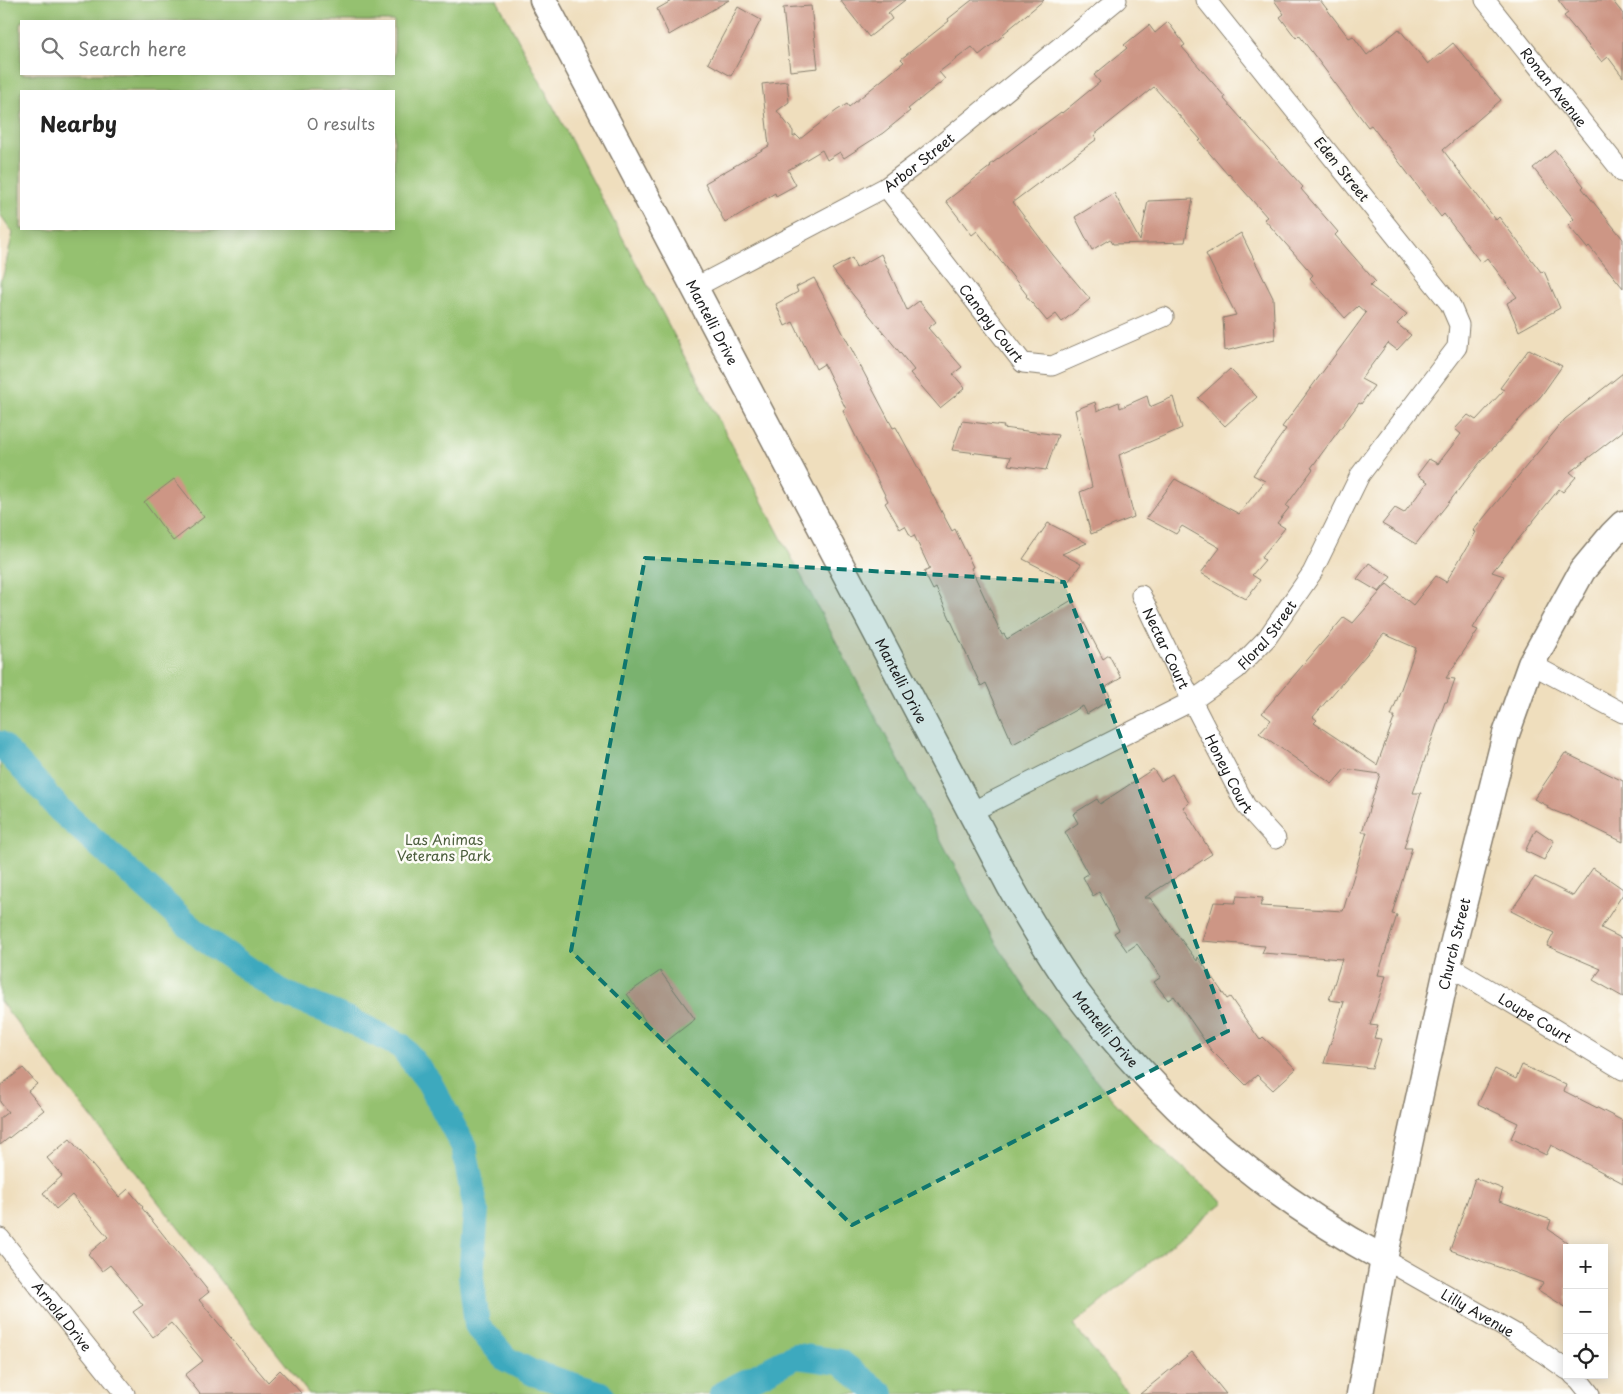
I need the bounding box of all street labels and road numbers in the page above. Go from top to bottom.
street label: Ronan Avenue [1516,43,1593,131]
street label: Arbor Street [878,127,959,196]
street label: Eden Street [1309,132,1375,206]
street label: Mantelli Drive [682,276,744,368]
street label: Canopy Court [954,279,1029,367]
street label: Floral Street [1232,595,1301,674]
street label: Nectar Court [1138,604,1195,693]
street label: Mantelli Drive [870,634,933,727]
street label: Honey Court [1200,730,1258,818]
street label: Church Street [1432,895,1475,992]
street label: Mantelli Drive [1068,986,1144,1072]
street label: Loupe Court [1495,987,1576,1048]
street label: Arnold Drive [28,1276,97,1356]
street label: Lilly Avenue [1437,1283,1519,1342]

